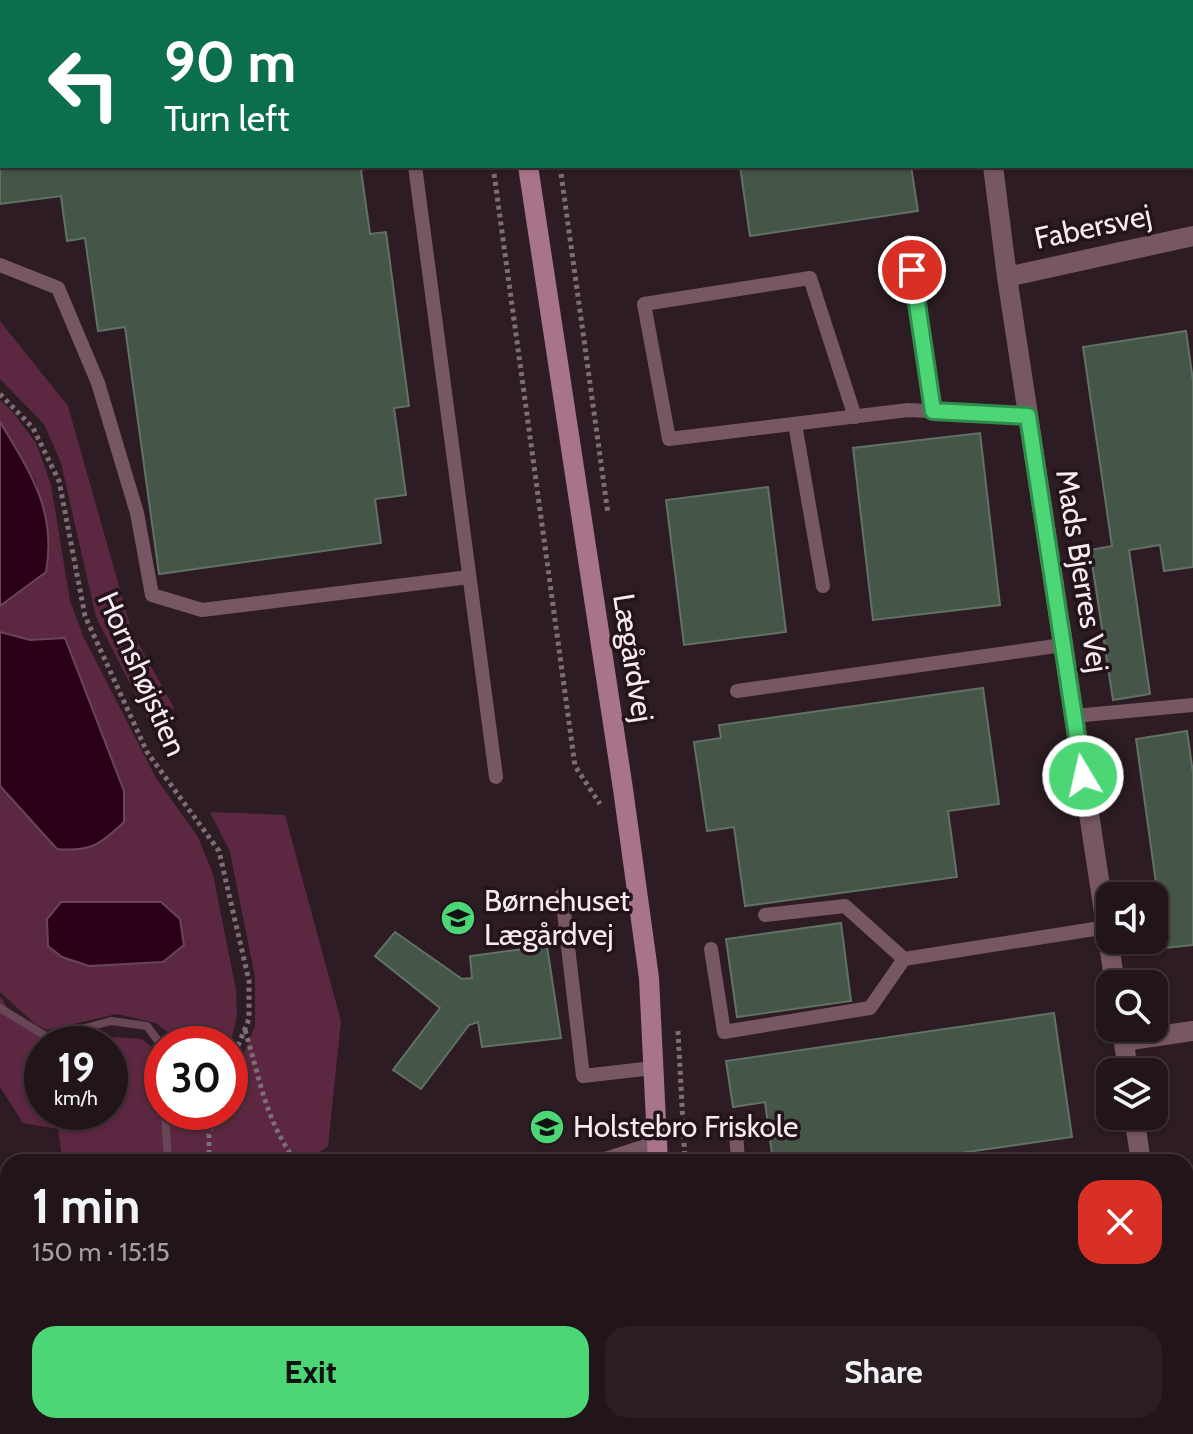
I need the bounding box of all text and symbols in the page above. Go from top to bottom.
text: 90 m [164,28,296,96]
icon: left [32,32,136,136]
text: Turn left [164,96,289,140]
street label: Fabersvej [1031,196,1155,257]
pin [878,236,946,304]
icon: arrive [890,248,934,292]
street label: Mads Bjerres Vej [1048,467,1117,675]
street label: Hornshøjstien [90,586,195,762]
street label: Lægårdvej [605,591,662,725]
position arrow [1041,734,1125,818]
place label: Børnehuset Lægårdvej [484,882,630,953]
map controls [1096,882,1168,1130]
button: sound [1096,882,1168,954]
school or university icon: Børnehuset Lægårdvej [439,899,477,937]
button: search [1096,970,1168,1042]
speed limit sign: 30 [144,1026,248,1130]
text: 19 [57,1043,95,1092]
button: layers [1096,1058,1168,1130]
text: km/h [54,1086,98,1110]
school or university icon: Holstebro Friskole [528,1108,566,1146]
place label: Holstebro Friskole [573,1108,798,1145]
text: 1 min [32,1177,140,1235]
button: close [1078,1180,1162,1264]
text: 150 m · 15:15 [32,1236,170,1268]
button: Exit [32,1326,589,1418]
button: Share [605,1326,1162,1418]

